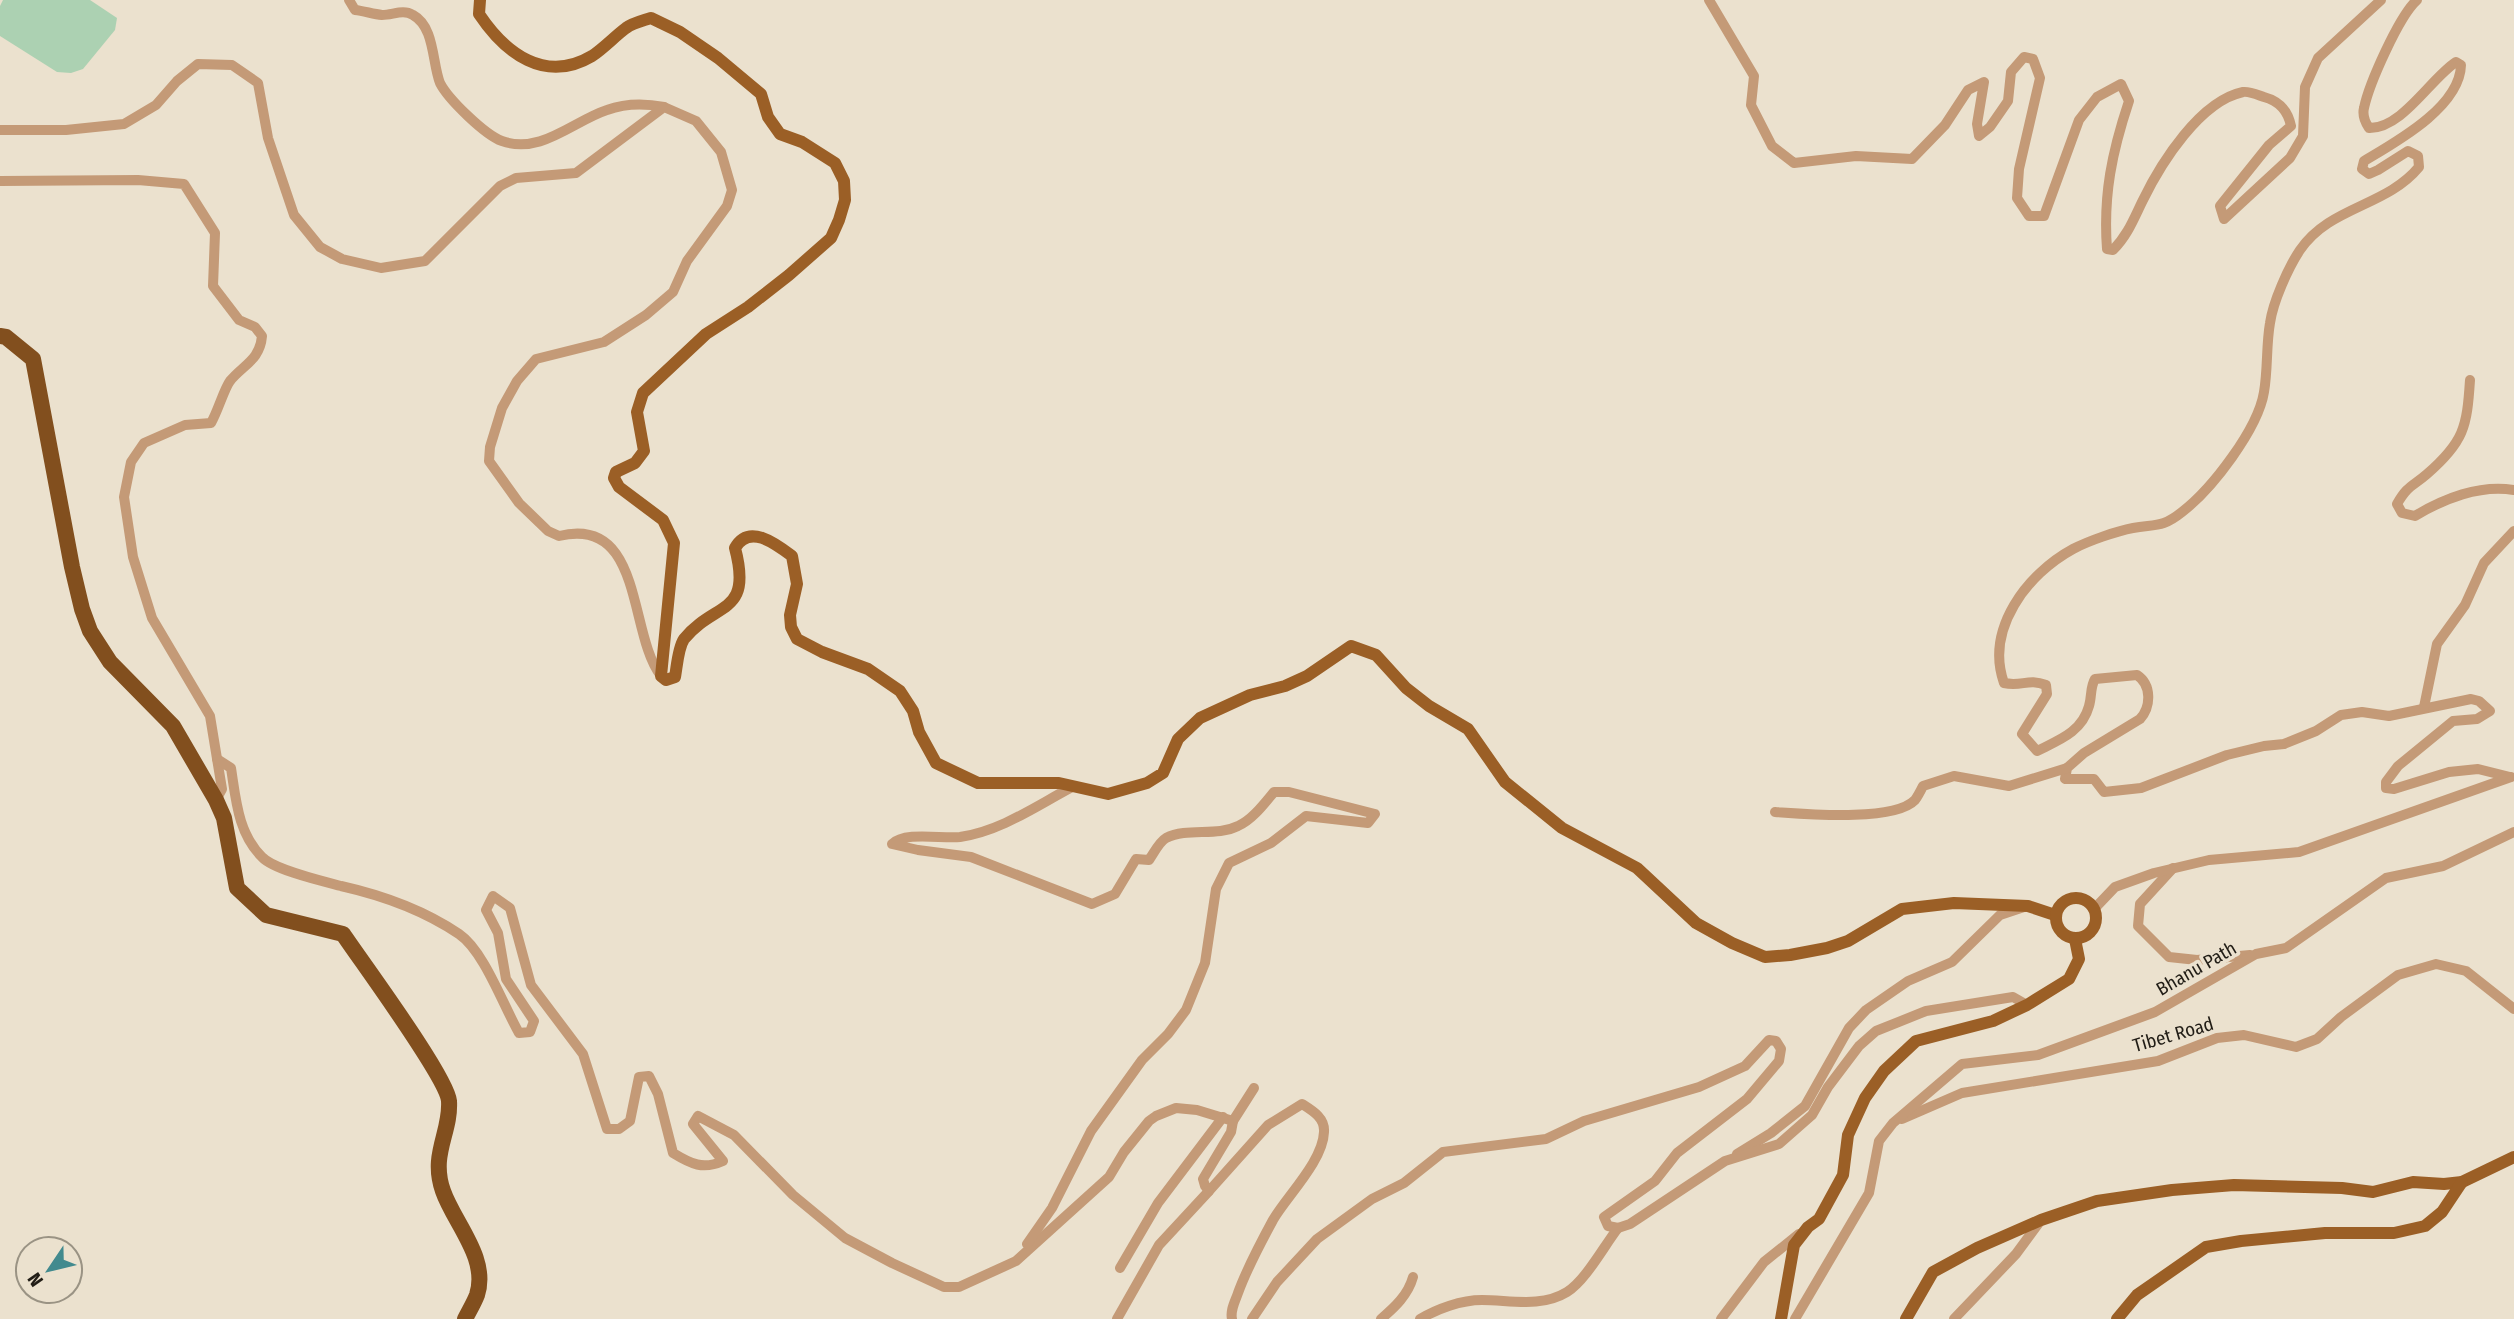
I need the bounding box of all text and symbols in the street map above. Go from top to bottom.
street label: Bhanu Path [2152,936,2240,1001]
street label: Tibet Road [2130,1012,2216,1057]
north arrow [14,1235,84,1305]
text: N [23,1268,48,1291]

